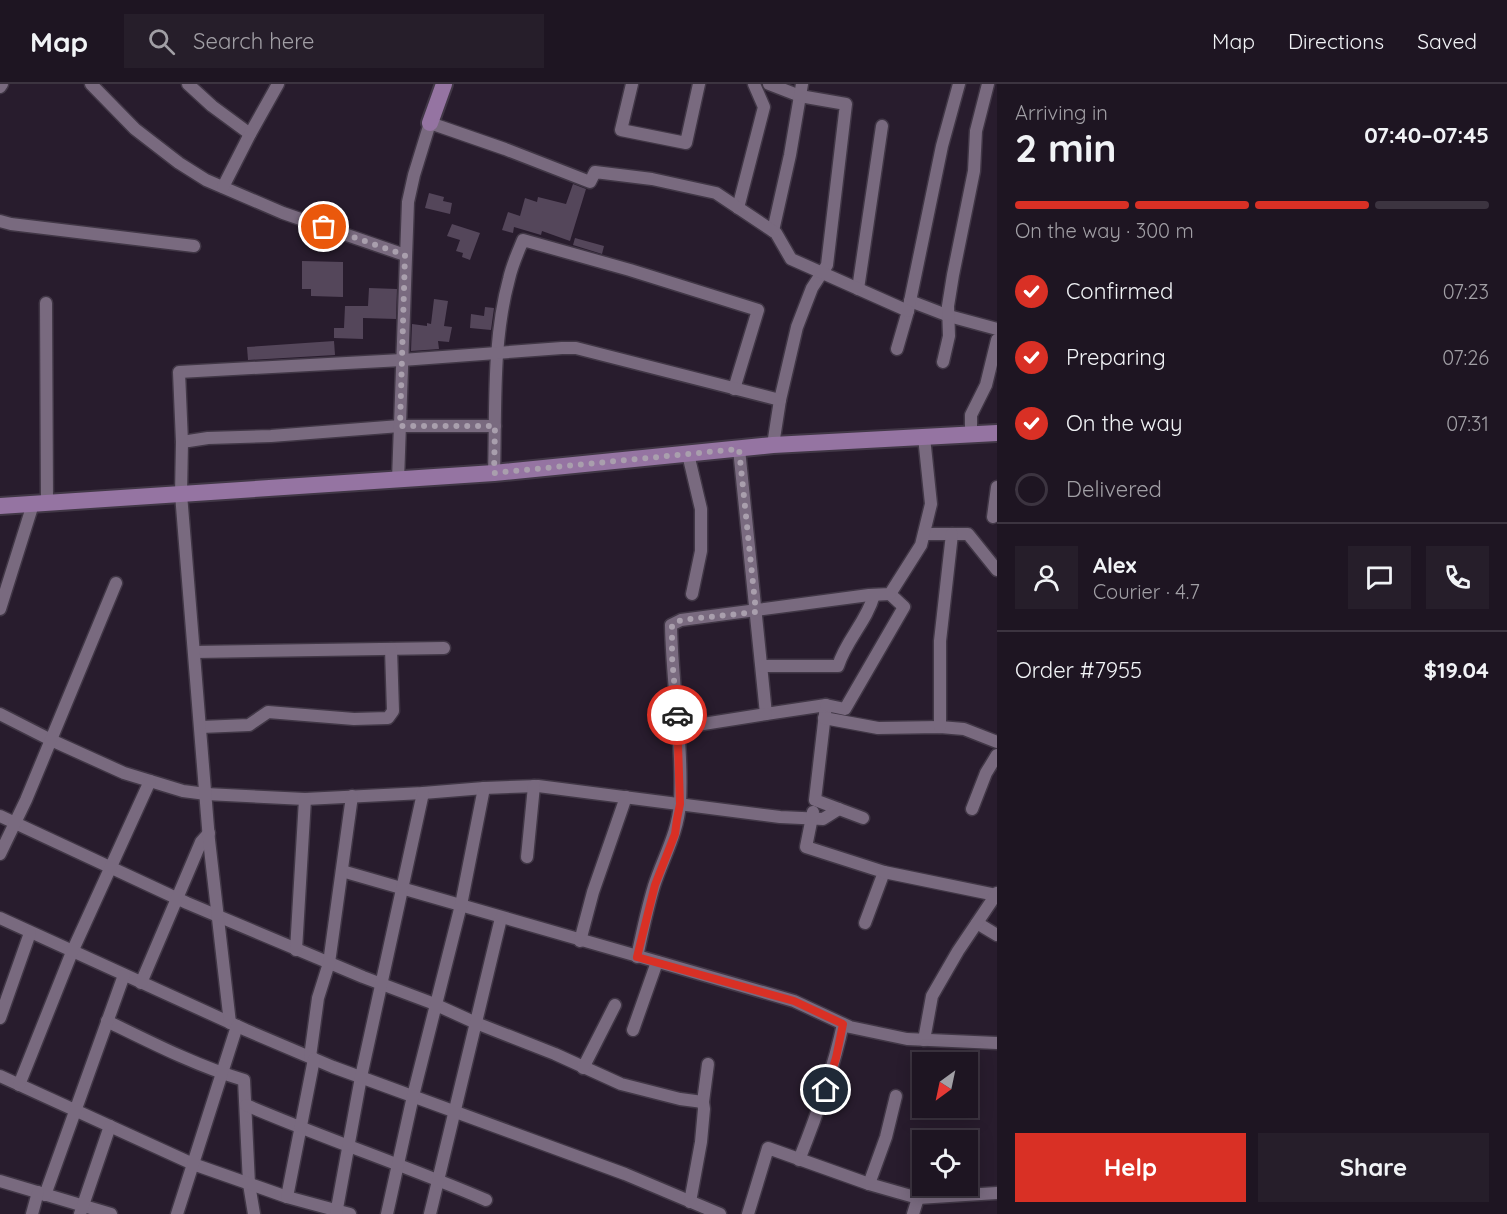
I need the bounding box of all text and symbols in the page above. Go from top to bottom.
search box [124,14,544,68]
text: Map [30,24,88,59]
icon: search [145,25,178,58]
text: Search here [193,27,315,55]
text: Map [1212,28,1255,54]
text: Directions [1288,28,1384,54]
text: Saved [1417,28,1477,54]
text: Arriving in [1015,100,1108,125]
text: 07:40–07:45 [1364,121,1489,149]
text: 2 min [1015,123,1117,172]
pin [298,201,349,252]
icon: bag [307,210,340,243]
text: On the way · 300 m [1015,218,1194,243]
icon: check [1015,275,1048,308]
text: Confirmed [1066,277,1173,305]
text: 07:23 [1443,279,1489,304]
icon: check [1015,341,1048,374]
text: Preparing [1066,343,1166,371]
text: 07:26 [1442,345,1489,370]
icon: check [1015,407,1048,440]
text: On the way [1066,409,1182,437]
text: 07:31 [1446,411,1489,436]
text: Delivered [1066,475,1162,503]
button: person [1015,546,1078,609]
button: chat [1348,546,1411,609]
button: phone [1426,546,1489,609]
text: Alex [1093,551,1136,579]
text: Courier · 4.7 [1093,579,1200,604]
text: Order #7955 [1015,656,1142,684]
text: $19.04 [1424,656,1489,684]
courier [647,685,707,745]
icon: car [661,699,694,732]
north arrow [912,1052,978,1118]
map controls [912,1052,978,1196]
pin [800,1064,851,1115]
icon: home [809,1073,842,1106]
button: locate [912,1130,978,1196]
button: Help [1015,1133,1246,1202]
button: Share [1258,1133,1489,1202]

